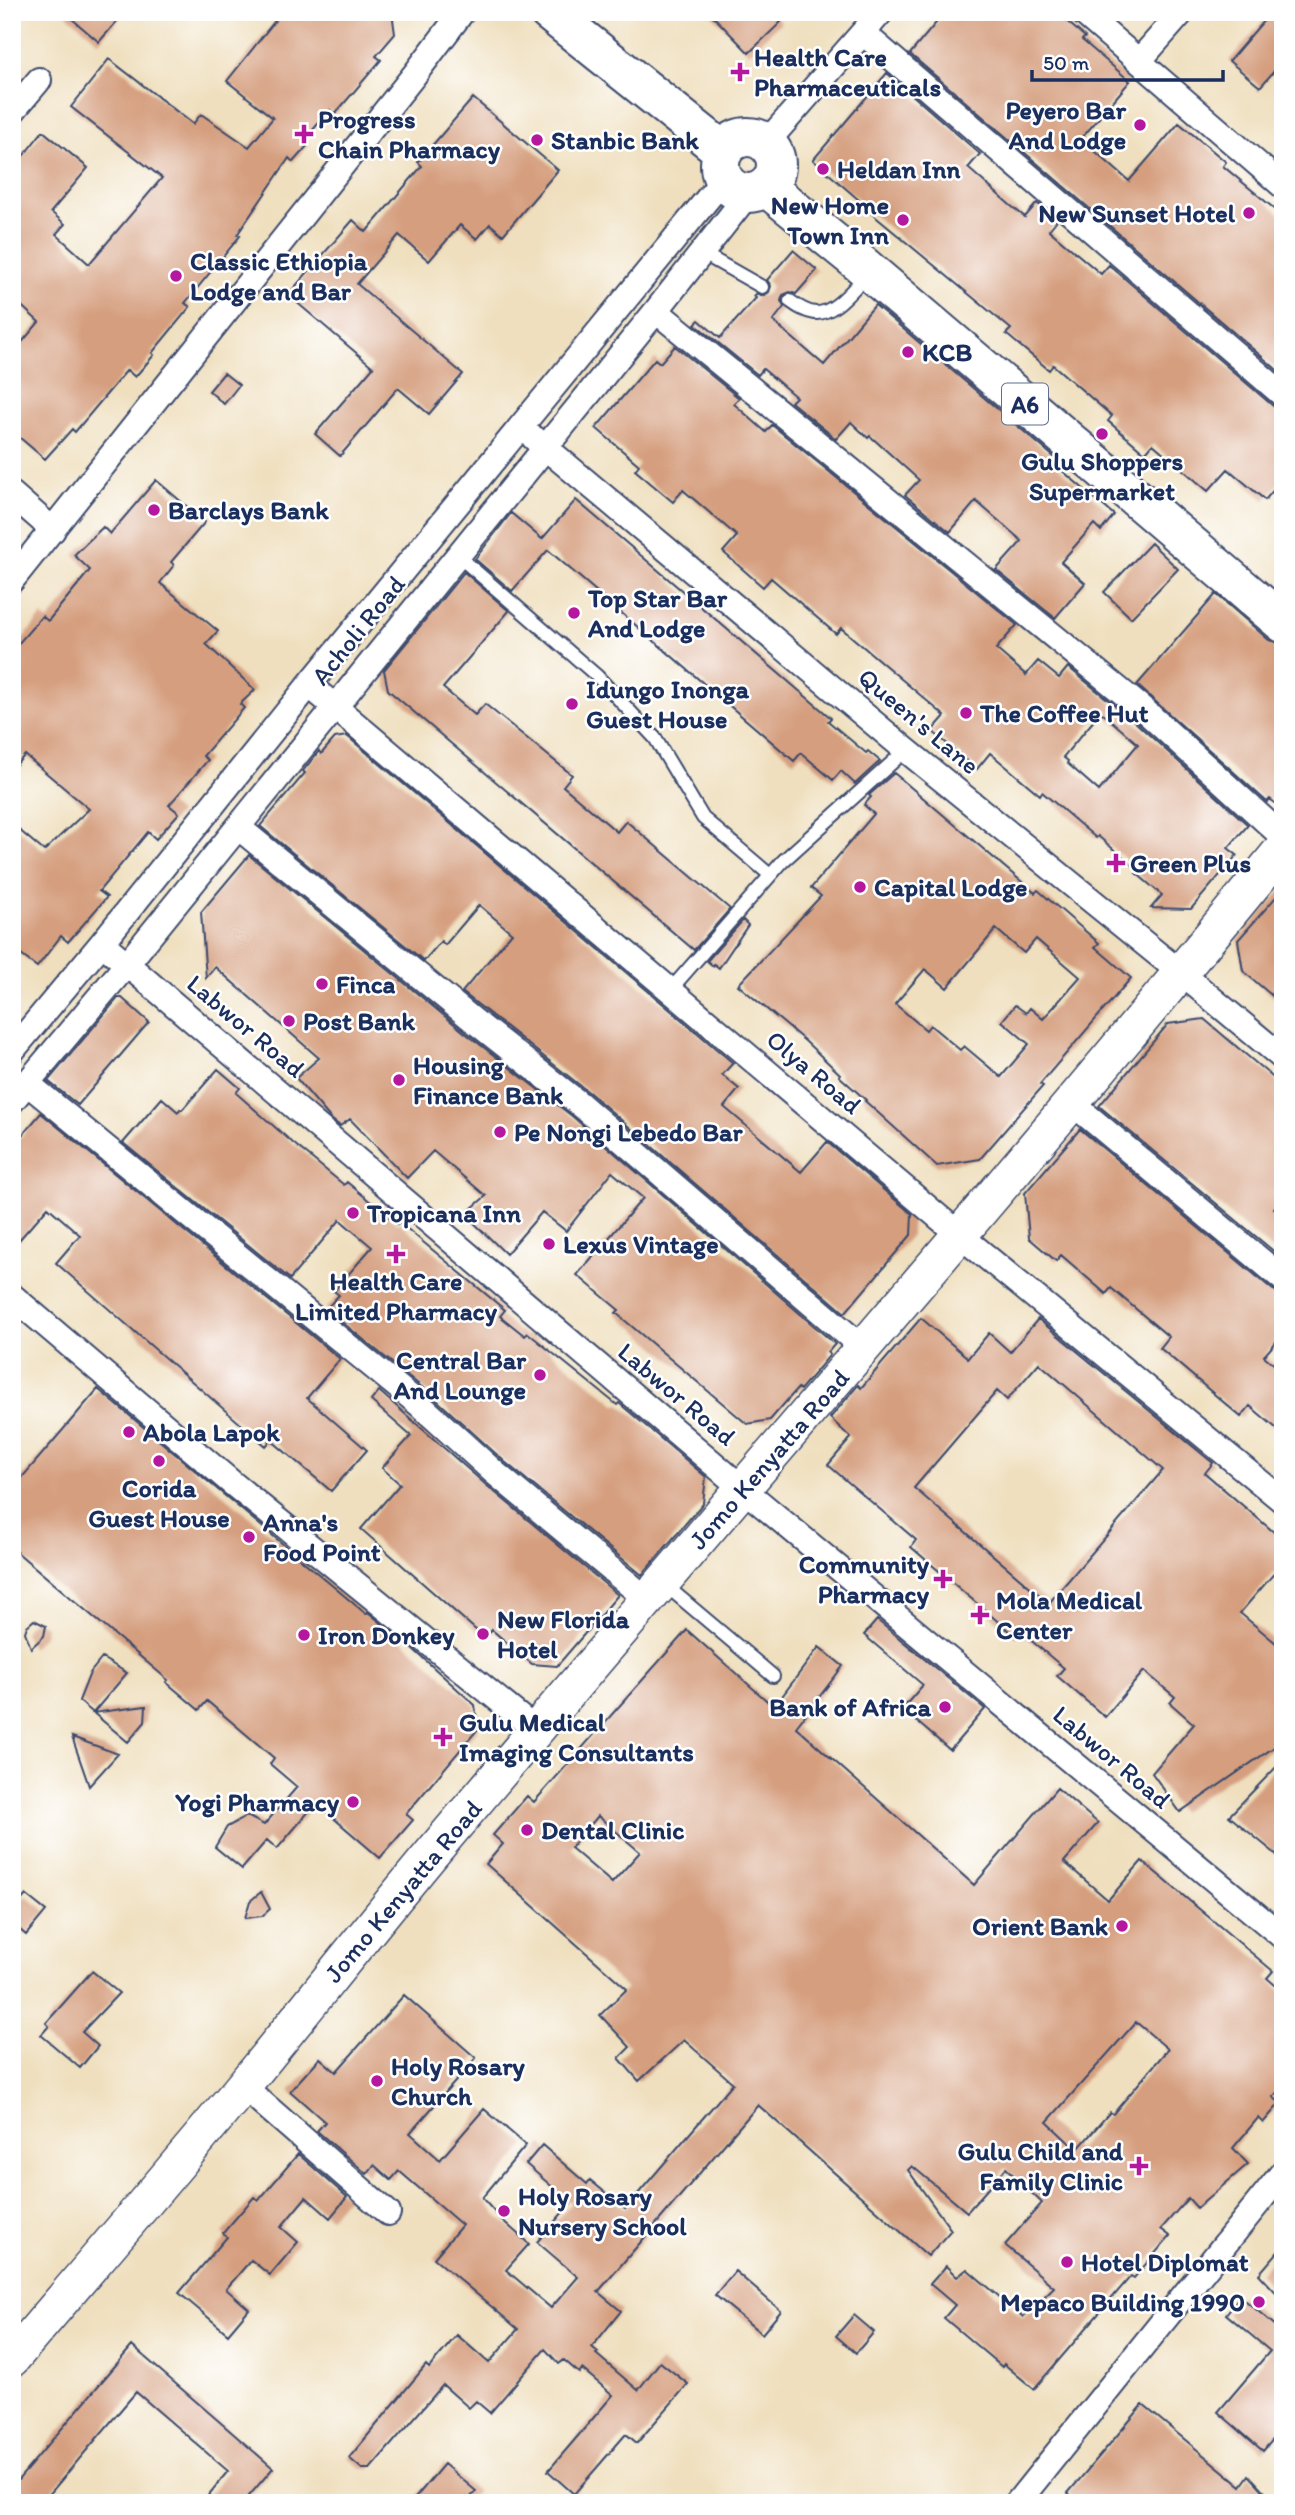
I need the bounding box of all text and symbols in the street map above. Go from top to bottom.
scale bar [1032,38,1223,82]
place label: Health Care Pharmaceuticals [754,41,941,103]
text: 50 m [1043,50,1090,75]
marker: Health Care Pharmaceuticals [732,64,748,80]
place label: Peyero Bar And Lodge [1005,94,1127,156]
place label: Progress Chain Pharmacy [318,103,501,165]
marker: Peyero Bar And Lodge [1132,117,1148,133]
place label: Stanbic Bank [551,124,699,156]
marker: Progress Chain Pharmacy [296,126,312,142]
marker: Stanbic Bank [529,132,545,148]
place label: Heldan Inn [837,153,960,185]
marker: Heldan Inn [815,161,831,177]
place label: New Home Town Inn [771,189,889,251]
place label: New Sunset Hotel [1038,197,1236,229]
marker: New Sunset Hotel [1241,205,1257,221]
marker: New Home Town Inn [895,212,911,228]
place label: Classic Ethiopia Lodge and Bar [190,245,368,307]
marker: Classic Ethiopia Lodge and Bar [168,268,184,284]
place label: KCB [922,336,972,368]
marker: KCB [900,344,916,360]
road number: A6 [1002,384,1048,424]
marker: Gulu Shoppers Supermarket [1094,426,1110,442]
place label: Gulu Shoppers Supermarket [1021,445,1183,507]
place label: Barclays Bank [168,494,329,526]
marker: Barclays Bank [146,502,162,518]
street label: Acholi Road [304,568,412,691]
place label: Top Star Bar And Lodge [587,582,728,644]
marker: Top Star Bar And Lodge [566,605,582,621]
street label: Queen's Lane [852,661,986,781]
place label: Idungo Inonga Guest House [586,673,749,735]
marker: Idungo Inonga Guest House [564,696,580,712]
place label: The Coffee Hut [979,697,1149,729]
marker: The Coffee Hut [958,705,974,721]
place label: Green Plus [1130,847,1251,879]
marker: Green Plus [1108,855,1124,871]
place label: Capital Lodge [874,871,1027,903]
marker: Capital Lodge [852,879,868,895]
street label: Labwor Road [181,967,312,1085]
place label: Finca [336,968,396,1000]
marker: Finca [314,976,330,992]
place label: Post Bank [303,1005,415,1037]
marker: Post Bank [281,1013,297,1029]
street label: Olya Road [760,1023,868,1121]
place label: Housing Finance Bank [413,1049,564,1111]
marker: Housing Finance Bank [391,1072,407,1088]
place label: Pe Nongi Lebedo Bar [514,1116,744,1148]
marker: Pe Nongi Lebedo Bar [492,1124,508,1140]
place label: Tropicana Inn [366,1197,521,1229]
marker: Tropicana Inn [345,1205,361,1221]
place label: Lexus Vintage [563,1228,719,1260]
marker: Lexus Vintage [541,1236,557,1252]
marker: Health Care Limited Pharmacy [388,1246,404,1262]
place label: Health Care Limited Pharmacy [295,1265,498,1327]
street label: Labwor Road [612,1335,743,1453]
place label: Central Bar And Lounge [393,1344,527,1406]
street label: Jomo Kenyatta Road [682,1362,857,1556]
marker: Central Bar And Lounge [532,1367,548,1383]
place label: Abola Lapok [142,1416,280,1448]
marker: Abola Lapok [121,1424,137,1440]
marker: Corida Guest House [151,1453,167,1469]
place label: Corida Guest House [88,1472,230,1534]
place label: Anna's Food Point [262,1506,381,1568]
marker: Anna's Food Point [241,1529,257,1545]
place label: Community Pharmacy [799,1548,930,1610]
marker: Community Pharmacy [935,1571,951,1587]
place label: Mola Medical Center [996,1584,1143,1646]
place label: New Florida Hotel [497,1603,630,1665]
marker: Mola Medical Center [970,1605,990,1625]
place label: Iron Donkey [318,1619,455,1651]
marker: New Florida Hotel [475,1626,491,1642]
marker: Iron Donkey [296,1627,312,1643]
place label: Bank of Africa [769,1691,931,1723]
street label: Labwor Road [1047,1698,1178,1816]
marker: Bank of Africa [937,1699,953,1715]
place label: Gulu Medical Imaging Consultants [459,1706,694,1768]
marker: Gulu Medical Imaging Consultants [433,1727,453,1747]
place label: Yogi Pharmacy [174,1786,340,1818]
street label: Jomo Kenyatta Road [317,1793,489,1989]
marker: Yogi Pharmacy [345,1794,361,1810]
place label: Dental Clinic [541,1814,684,1846]
marker: Dental Clinic [519,1822,535,1838]
place label: Orient Bank [972,1910,1109,1942]
marker: Orient Bank [1114,1918,1130,1934]
place label: Holy Rosary Church [391,2050,526,2112]
marker: Holy Rosary Church [369,2073,385,2089]
place label: Gulu Child and Family Clinic [958,2135,1124,2197]
marker: Gulu Child and Family Clinic [1129,2156,1149,2176]
place label: Holy Rosary Nursery School [518,2180,687,2242]
marker: Holy Rosary Nursery School [496,2203,512,2219]
place label: Hotel Diplomat [1081,2246,1249,2278]
marker: Hotel Diplomat [1059,2254,1075,2270]
place label: Mepaco Building 1990 [1000,2286,1245,2318]
marker: Mepaco Building 1990 [1251,2294,1267,2310]

